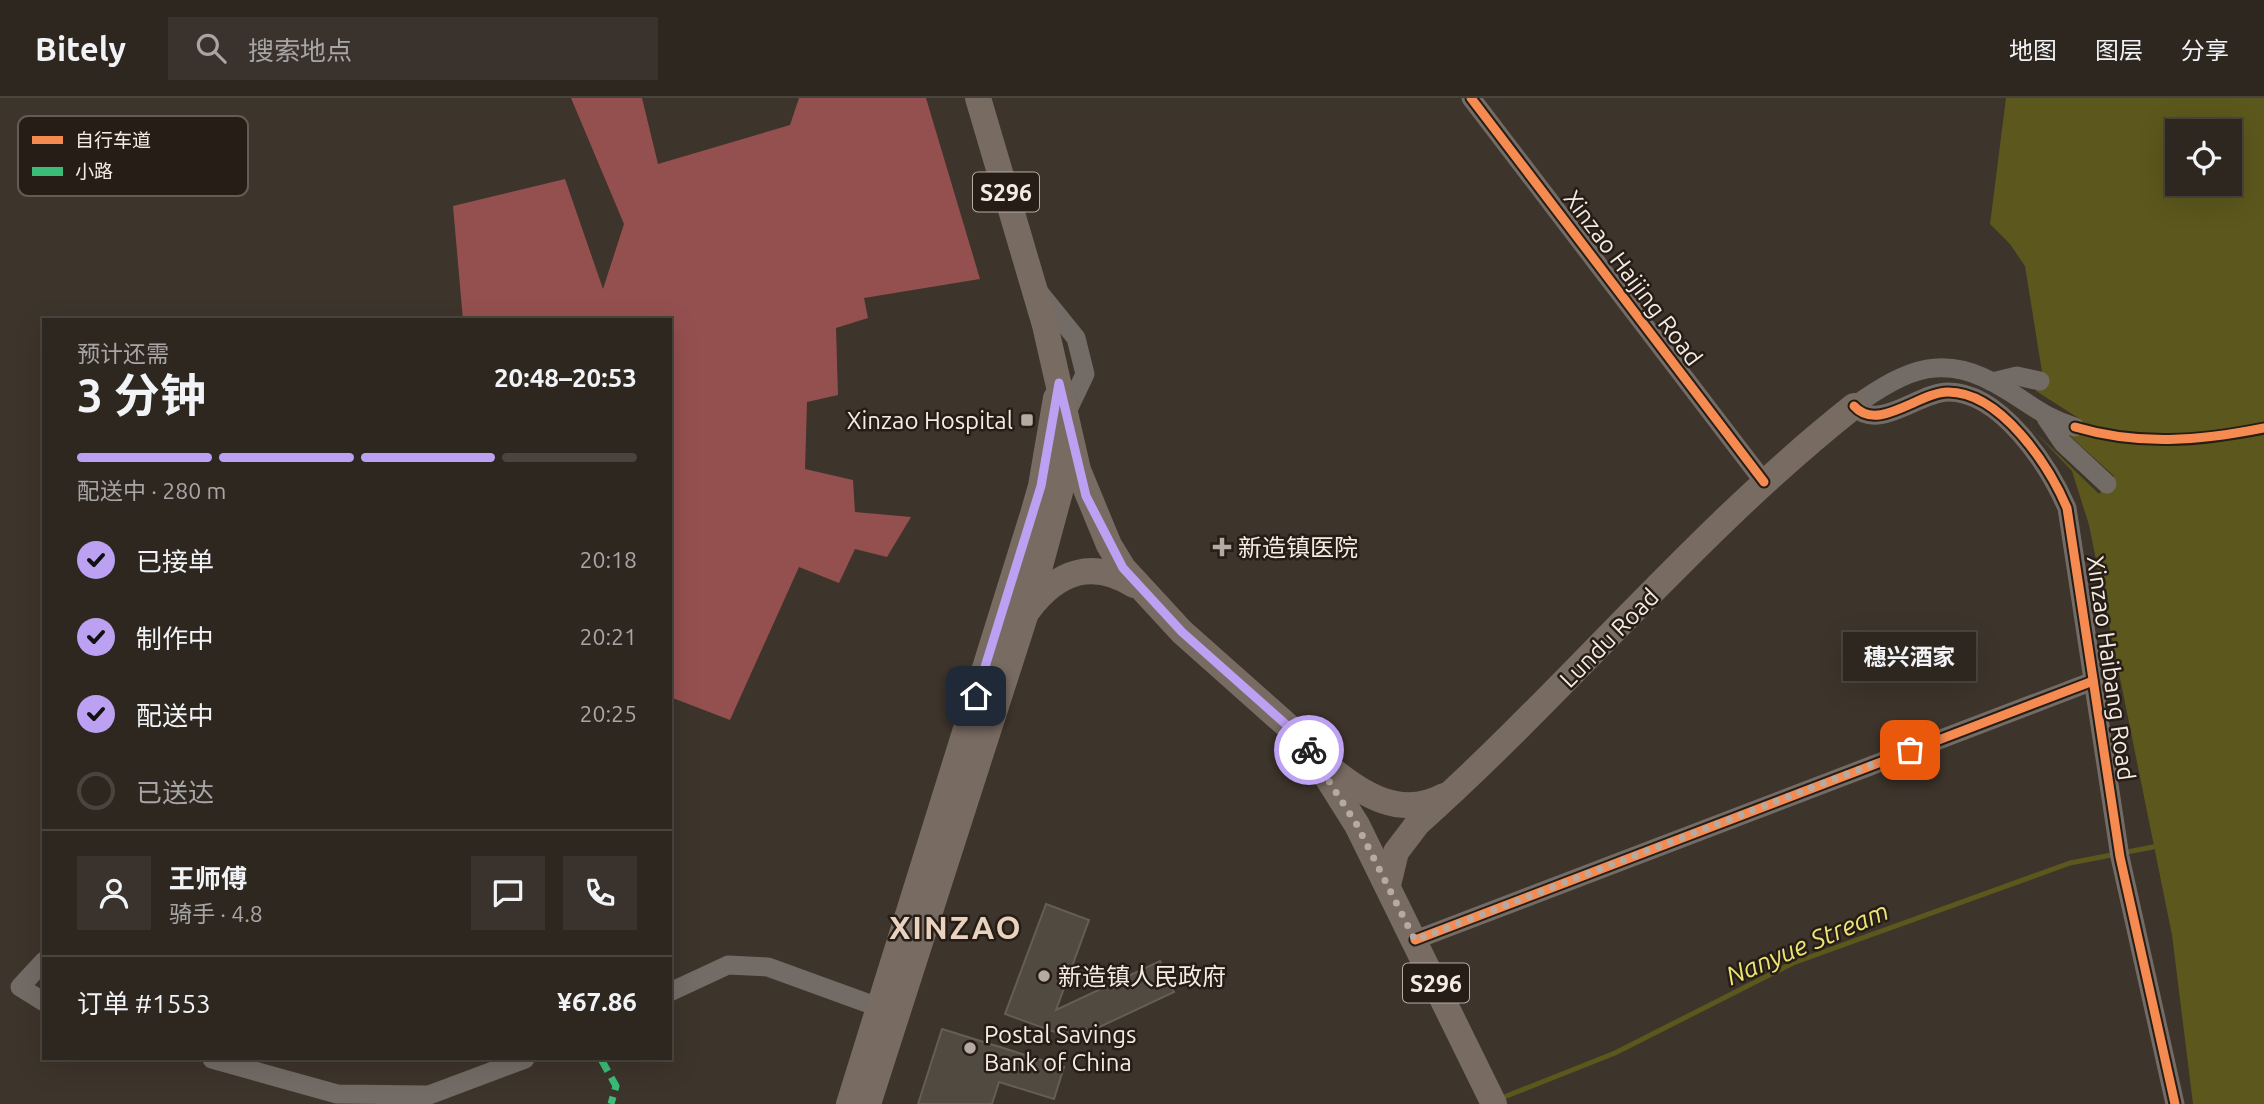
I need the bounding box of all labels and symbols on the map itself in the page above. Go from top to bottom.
legend [18,116,248,196]
text: 自行车道 [75,129,151,151]
text: 小路 [75,160,113,182]
road number: S296 [973,172,1039,212]
street label: Xinzao Haijing Road [1558,185,1708,371]
place label: Xinzao Hospital [847,407,1013,434]
marker: Xinzao Hospital [1019,412,1035,428]
place label: 新造镇医院 [1238,534,1358,561]
marker: 新造镇医院 [1212,537,1232,557]
street label: Xinzao Haibang Road [2082,554,2140,782]
street label: Lundu Road [1554,583,1664,693]
callout: 穗兴酒家 [1843,631,1976,680]
pin [946,666,1006,726]
courier [1274,715,1344,785]
pin [1880,720,1940,780]
water label: Nanyue Stream [1721,896,1893,990]
district label: XINZAO [889,909,1023,945]
place label: 新造镇人民政府 [1058,963,1226,990]
road number: S296 [1403,964,1469,1002]
marker: 新造镇人民政府 [1036,968,1052,984]
place label: Postal Savings Bank of China [984,1021,1136,1076]
marker: Postal Savings Bank of China [962,1040,978,1056]

